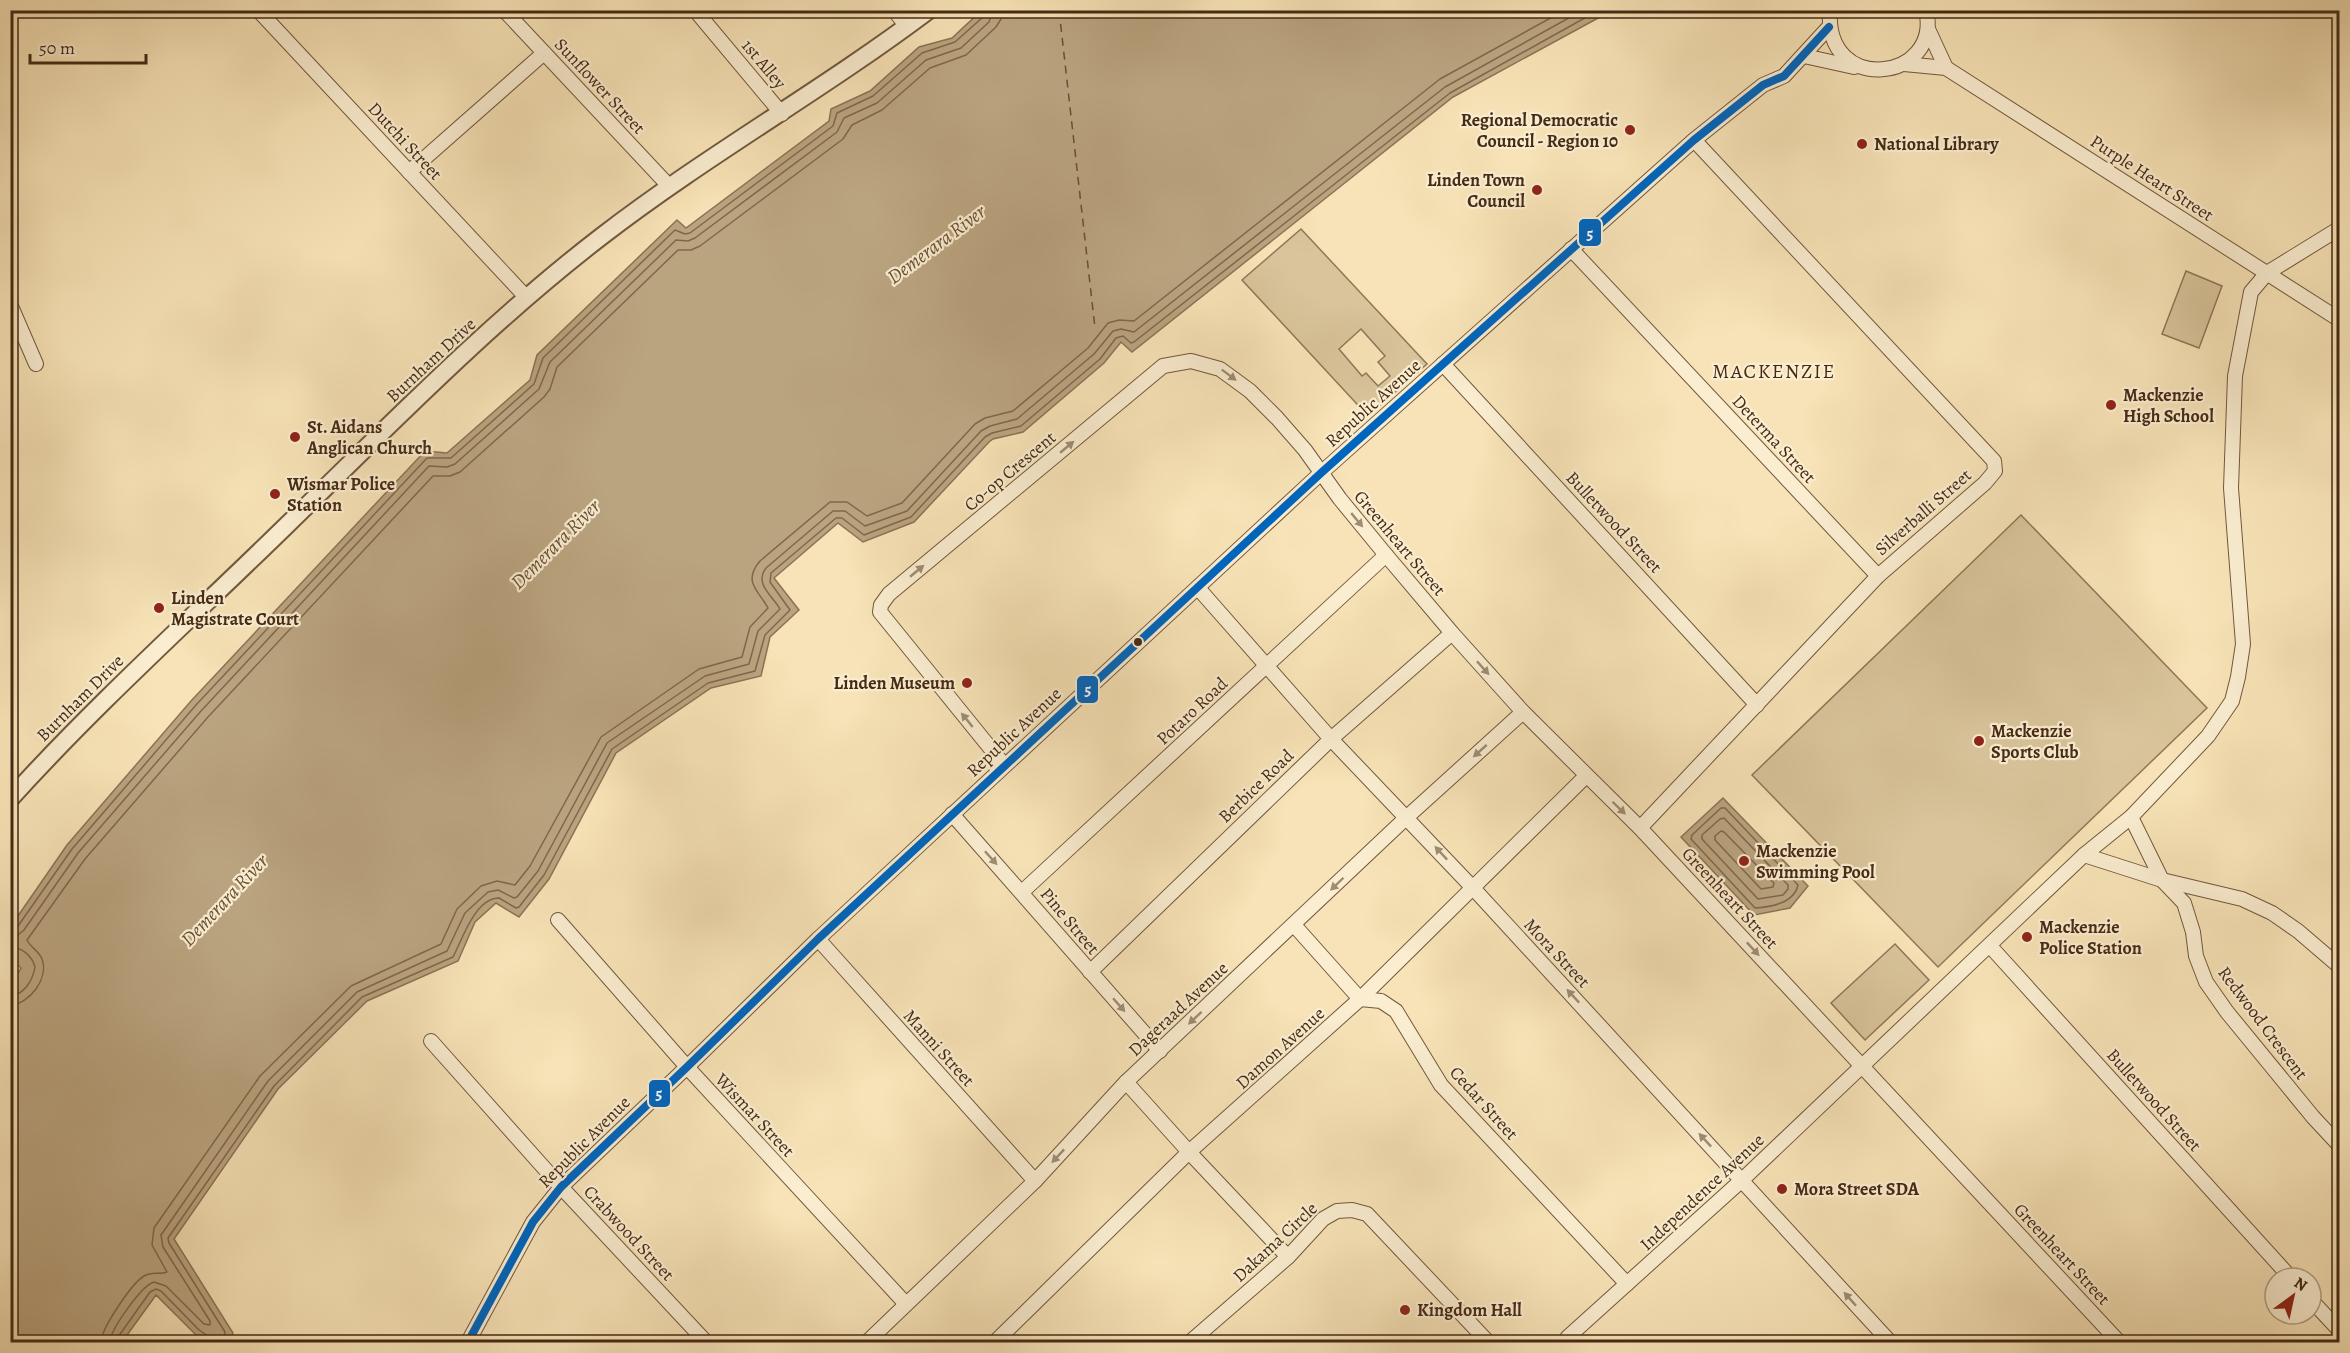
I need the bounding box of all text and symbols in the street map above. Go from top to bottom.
scale bar [30,27,146,65]
street label: Sunflower Street [549,33,651,139]
street label: 1st Alley [736,34,792,95]
text: 50 m [39,36,75,60]
street label: Dutchi Street [363,97,447,185]
place label: Regional Democratic Council - Region 10 [1461,108,1618,153]
marker: Regional Democratic Council - Region 10 [1623,123,1637,137]
street label: Purple Heart Street [2086,129,2218,227]
place label: National Library [1874,132,1999,156]
marker: National Library [1855,137,1869,151]
place label: Linden Town Council [1427,168,1525,213]
marker: Linden Town Council [1530,183,1544,197]
water label: Demerara River [882,198,992,290]
line badge: 5 [1578,218,1602,247]
text: 5 [1587,223,1594,245]
street label: Burnham Drive [381,312,481,408]
street label: Republic Avenue [1320,354,1426,452]
district label: MACKENZIE [1712,358,1836,385]
one-way arrow [1221,369,1237,382]
place label: Mackenzie High School [2123,383,2214,428]
street label: Determa Street [1727,390,1821,488]
marker: Mackenzie High School [2104,398,2118,412]
place label: St. Aidans Anglican Church [306,415,432,460]
street label: Co-op Crescent [959,425,1061,516]
marker: St. Aidans Anglican Church [288,430,302,444]
one-way arrow [1059,440,1075,453]
street label: Silverballi Street [1870,463,1976,561]
street label: Bulletwood Street [1561,466,1668,578]
place label: Wismar Police Station [286,472,395,517]
street label: Greenheart Street [1349,485,1451,601]
marker: Wismar Police Station [268,487,282,501]
water label: Demerara River [505,493,607,595]
one-way arrow [1350,512,1363,527]
one-way arrow [909,565,924,578]
place label: Linden Magistrate Court [171,586,299,631]
marker: Linden Magistrate Court [152,601,166,615]
unlabelled marker [1132,636,1144,648]
street label: Burnham Drive [31,649,129,747]
one-way arrow [1476,660,1489,675]
place label: Linden Museum [834,671,955,695]
street label: Potaro Road [1151,672,1233,750]
line badge: 5 [1076,675,1099,704]
marker: Linden Museum [960,676,974,690]
text: 5 [1085,679,1092,701]
street label: Republic Avenue [962,682,1066,782]
one-way arrow [961,712,974,728]
place label: Mackenzie Sports Club [1991,719,2078,764]
marker: Mackenzie Sports Club [1972,734,1986,748]
street label: Berbice Road [1213,744,1299,828]
one-way arrow [1473,744,1487,758]
one-way arrow [1611,801,1626,814]
place label: Mackenzie Swimming Pool [1756,839,1875,884]
street label: Greenheart Street [1677,842,1784,954]
one-way arrow [1434,846,1448,860]
water label: Demerara River [175,848,275,952]
one-way arrow [984,850,998,865]
marker: Mackenzie Swimming Pool [1737,854,1751,868]
one-way arrow [1329,877,1344,891]
street label: Pine Street [1035,882,1105,960]
street label: Mora Street [1519,913,1595,993]
place label: Mackenzie Police Station [2039,915,2142,960]
marker: Mackenzie Police Station [2020,930,2034,944]
one-way arrow [1746,942,1760,957]
street label: Dageraad Avenue [1123,956,1233,1062]
street label: Redwood Crescent [2213,962,2314,1085]
one-way arrow [1566,989,1580,1004]
one-way arrow [1112,997,1125,1012]
street label: Damon Avenue [1230,1002,1330,1094]
street label: Manni Street [898,1004,980,1092]
one-way arrow [1188,1011,1203,1024]
street label: Bulletwood Street [2101,1043,2207,1157]
street label: Cedar Street [1444,1061,1524,1145]
street label: Wismar Street [709,1067,800,1162]
line badge: 5 [648,1079,671,1108]
text: 5 [656,1083,663,1105]
street label: Republic Avenue [533,1091,635,1193]
street label: Independence Avenue [1635,1128,1769,1256]
one-way arrow [1699,1133,1712,1148]
one-way arrow [1052,1148,1065,1163]
place label: Mora Street SDA [1794,1177,1920,1201]
street label: Crabwood Street [578,1180,680,1286]
marker: Mora Street SDA [1775,1182,1789,1196]
street label: Dakama Circle [1227,1196,1323,1288]
street label: Greenheart Street [2009,1198,2116,1310]
north arrow [2263,1266,2323,1326]
text: N [2290,1272,2312,1297]
one-way arrow [1844,1293,1858,1307]
place label: Kingdom Hall [1417,1298,1522,1322]
marker: Kingdom Hall [1398,1303,1412,1317]

